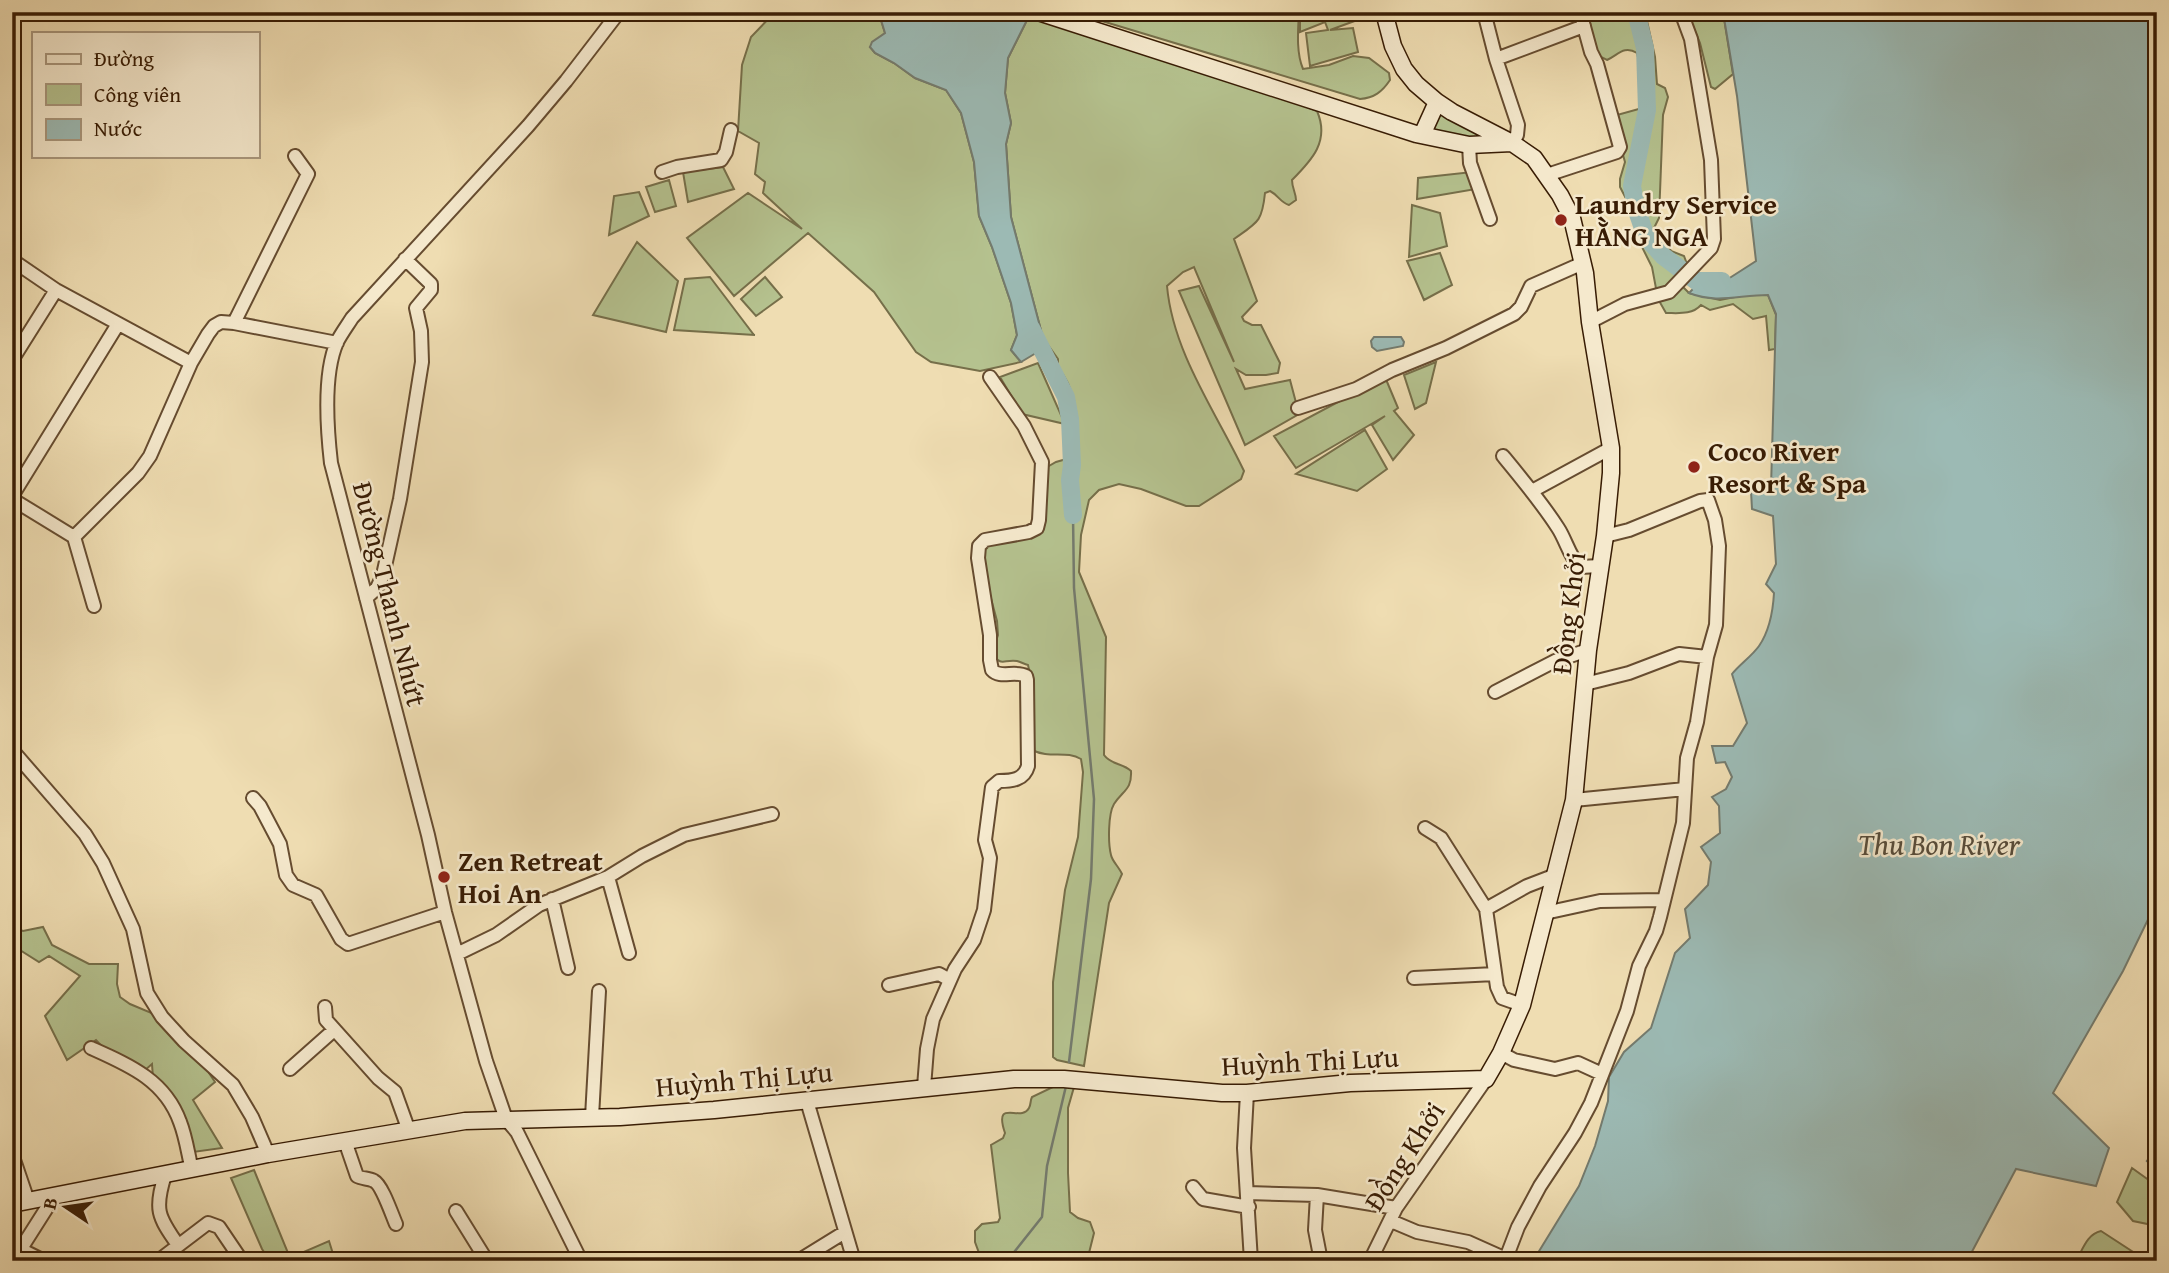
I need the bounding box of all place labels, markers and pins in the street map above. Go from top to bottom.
place label: Laundry Service HẰNG NGA [1575,183,1777,256]
marker: Laundry Service HẰNG NGA [1553,212,1569,228]
place label: Coco River Resort & Spa [1708,430,1867,503]
marker: Coco River Resort & Spa [1686,459,1702,475]
place label: Zen Retreat Hoi An [458,840,603,913]
marker: Zen Retreat Hoi An [436,869,452,885]

